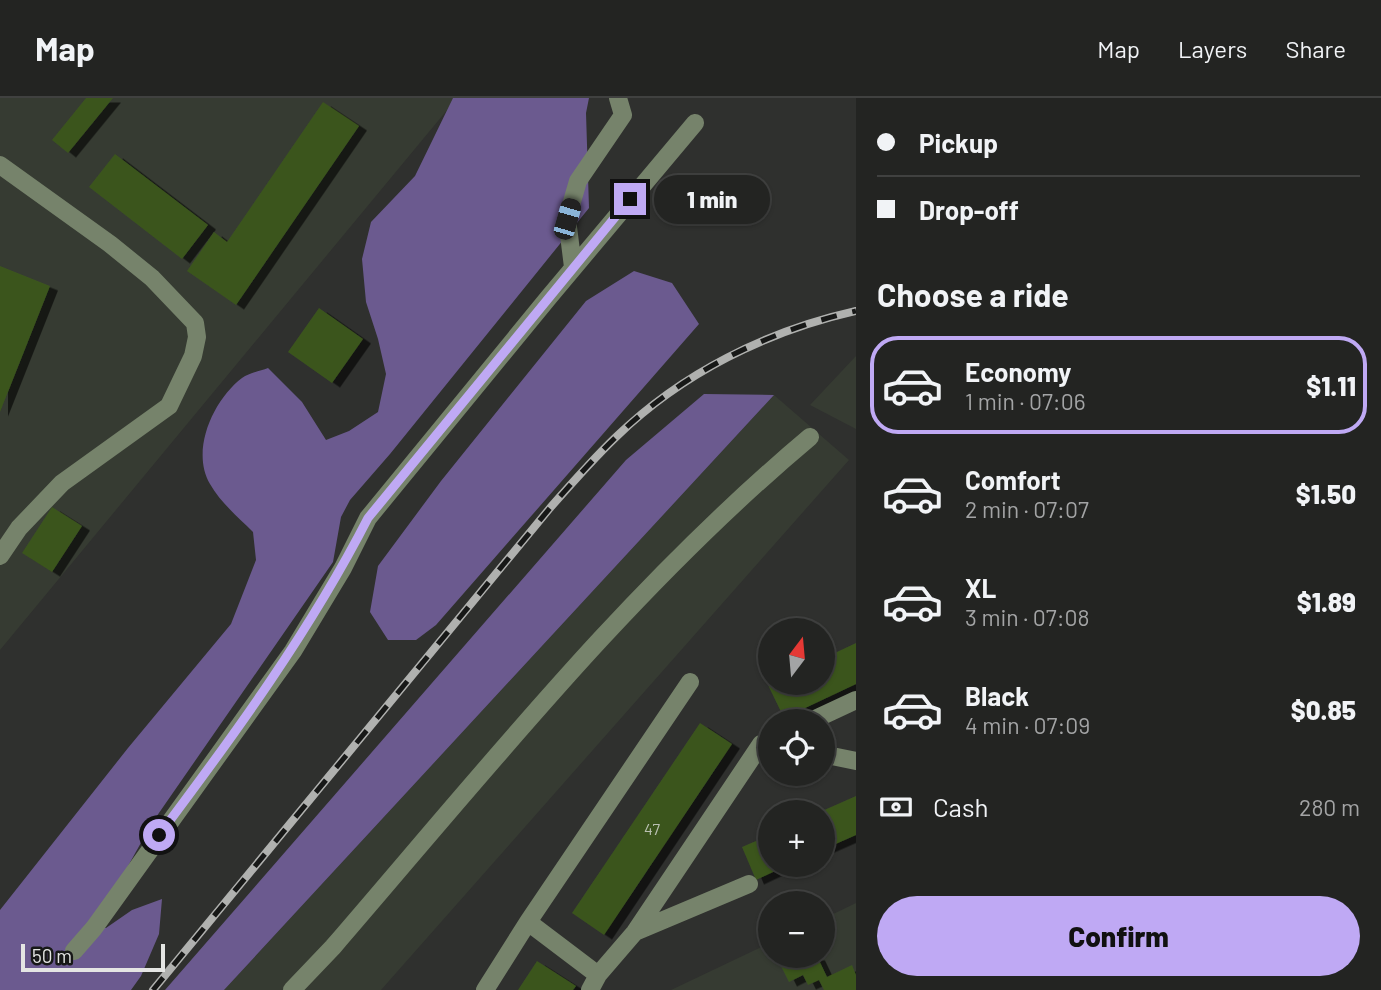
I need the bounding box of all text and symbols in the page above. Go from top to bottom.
text: Map [35,28,95,68]
text: Map [1097,34,1140,63]
text: Layers [1178,34,1247,63]
text: Share [1285,34,1346,63]
text: Pickup [919,127,998,158]
callout: 1 min [654,174,770,224]
route end [614,183,646,215]
text: 1 min [687,185,737,213]
text: Drop-off [919,194,1019,225]
car [552,196,583,242]
text: Choose a ride [877,275,1069,313]
icon: car [881,354,944,417]
text: Economy [965,356,1071,387]
text: $1.11 [1306,370,1356,401]
text: 1 min · 07:06 [965,387,1085,415]
icon: car [881,462,944,525]
text: Comfort [965,464,1061,495]
text: $1.50 [1296,478,1356,509]
text: 2 min · 07:07 [965,495,1089,523]
icon: car [881,570,944,633]
text: XL [965,572,996,603]
text: $1.89 [1297,586,1356,617]
text: 3 min · 07:08 [965,603,1089,631]
north arrow [758,618,835,695]
map controls [758,618,835,968]
icon: car [881,678,944,741]
text: Black [965,680,1029,711]
text: $0.85 [1291,694,1356,725]
button: locate [758,709,835,786]
text: 4 min · 07:09 [965,711,1090,739]
icon: cash [877,788,915,826]
text: Cash [933,791,988,822]
text: 280 m [1299,793,1360,821]
button: + [758,800,835,877]
route start [143,819,175,851]
house number: 47 [644,819,660,838]
button: − [758,891,835,968]
button: Confirm [877,896,1360,976]
scale bar [21,941,164,973]
text: 50 m [32,944,72,967]

